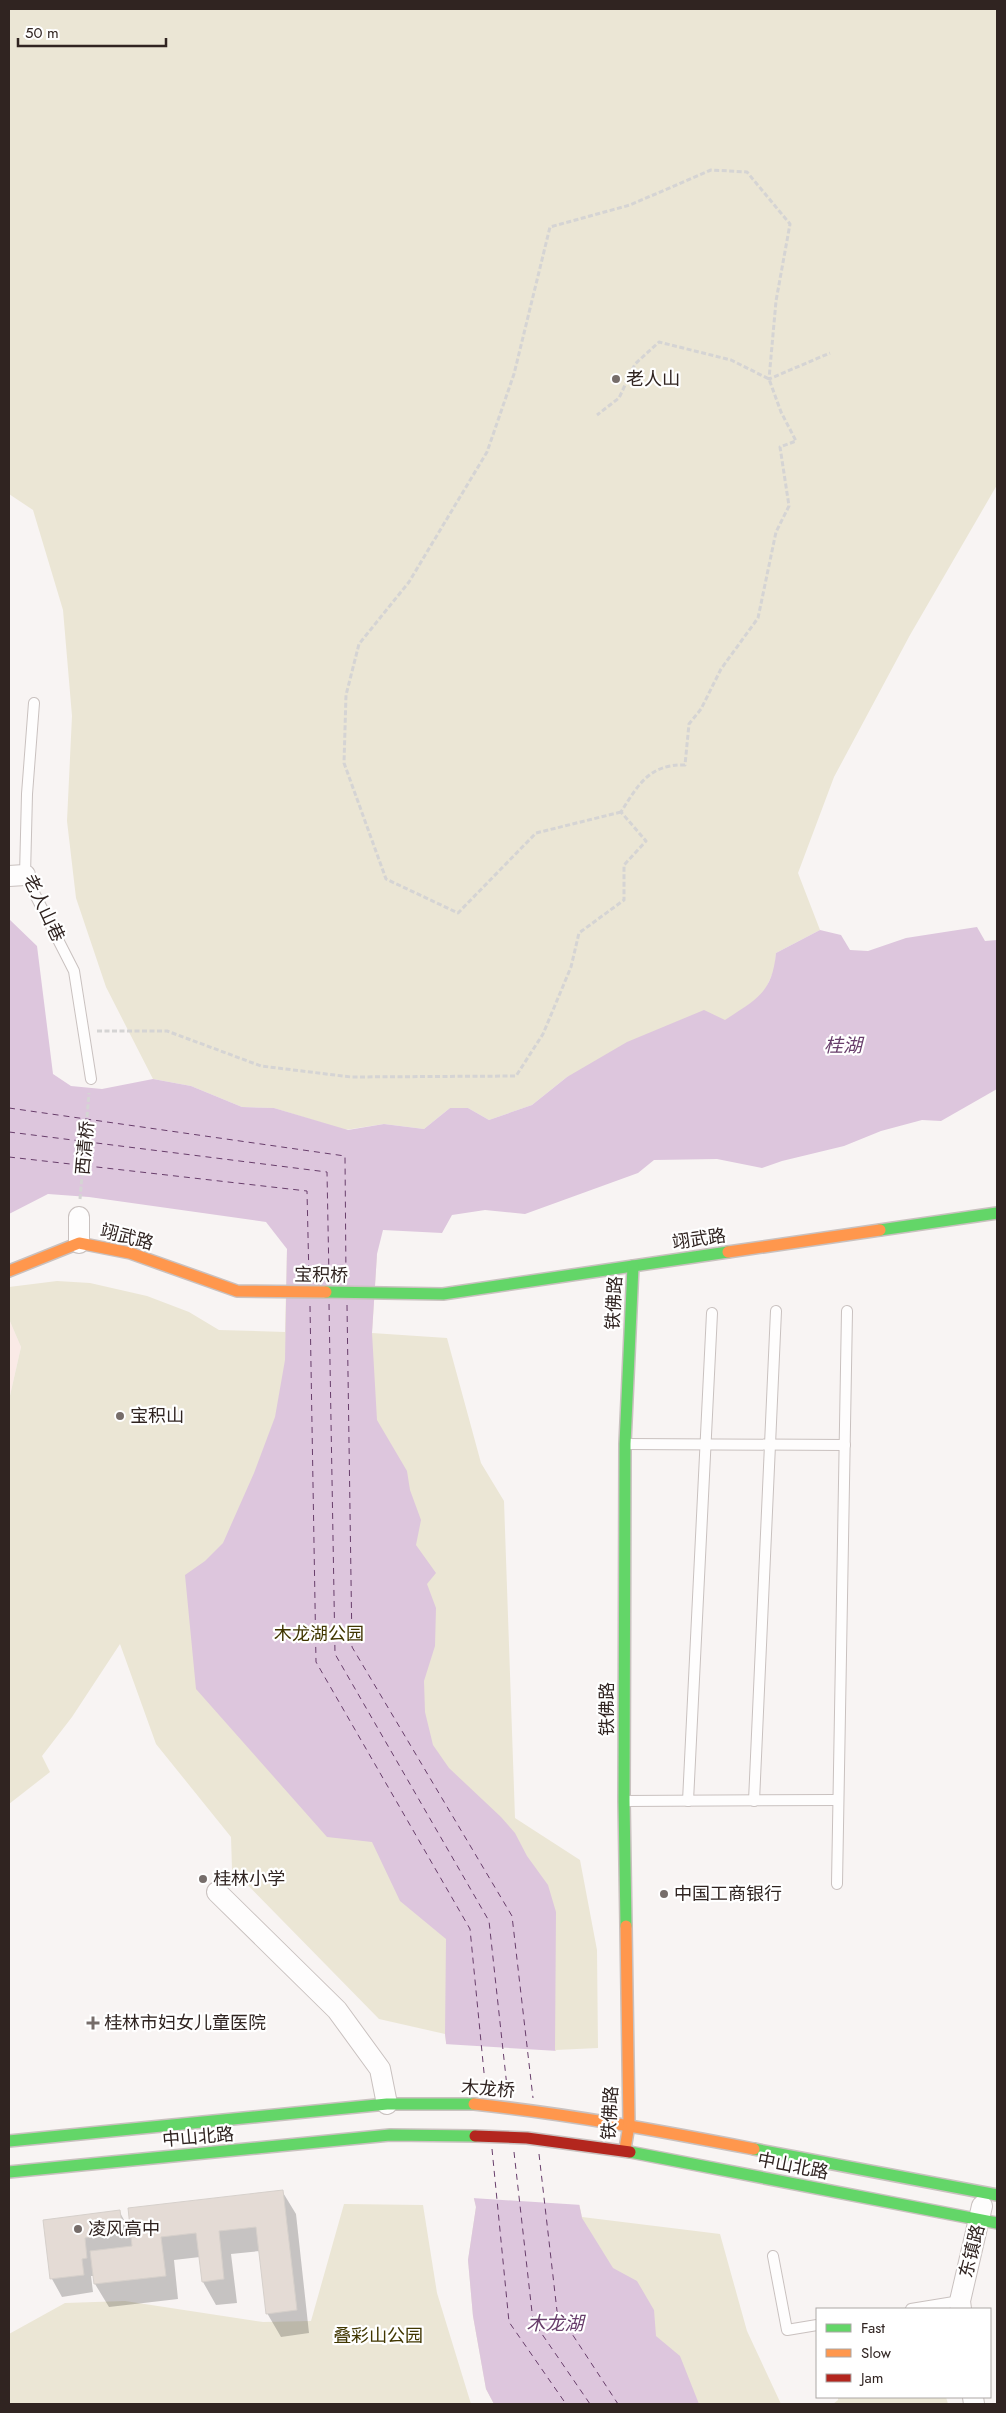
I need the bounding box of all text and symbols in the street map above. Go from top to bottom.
scale bar [18,15,165,47]
text: 50 m [25,22,59,44]
place label: 老人山 [626,366,680,392]
marker: 老人山 [610,373,622,385]
street label: 老人山巷 [17,870,71,946]
water label: 桂湖 [824,1032,865,1059]
street label: 西清桥 [70,1120,100,1176]
street label: 翊武路 [98,1217,156,1257]
street label: 翊武路 [670,1222,728,1256]
street label: 宝积桥 [294,1262,348,1288]
street label: 铁佛路 [600,1275,628,1331]
place label: 宝积山 [130,1403,184,1429]
marker: 宝积山 [114,1410,126,1422]
park label: 木龙湖公园 [274,1621,364,1647]
street label: 铁佛路 [594,1682,620,1736]
place label: 桂林小学 [213,1866,285,1892]
marker: 桂林小学 [197,1873,209,1885]
place label: 中国工商银行 [674,1881,782,1907]
marker: 中国工商银行 [658,1888,670,1900]
place label: 桂林市妇女儿童医院 [104,2010,266,2036]
marker: 桂林市妇女儿童医院 [86,2016,100,2030]
street label: 木龙桥 [460,2074,516,2104]
street label: 铁佛路 [596,2085,624,2141]
street label: 中山北路 [161,2121,235,2153]
street label: 中山北路 [755,2146,831,2186]
place label: 凌风高中 [88,2216,160,2242]
street label: 东镇路 [953,2222,991,2280]
marker: 凌风高中 [72,2223,84,2235]
legend [816,2308,991,2398]
water label: 木龙湖 [526,2310,586,2337]
text: Fast [861,2317,885,2339]
park label: 叠彩山公园 [333,2323,423,2349]
text: Slow [861,2342,892,2364]
text: Jam [859,2367,884,2389]

